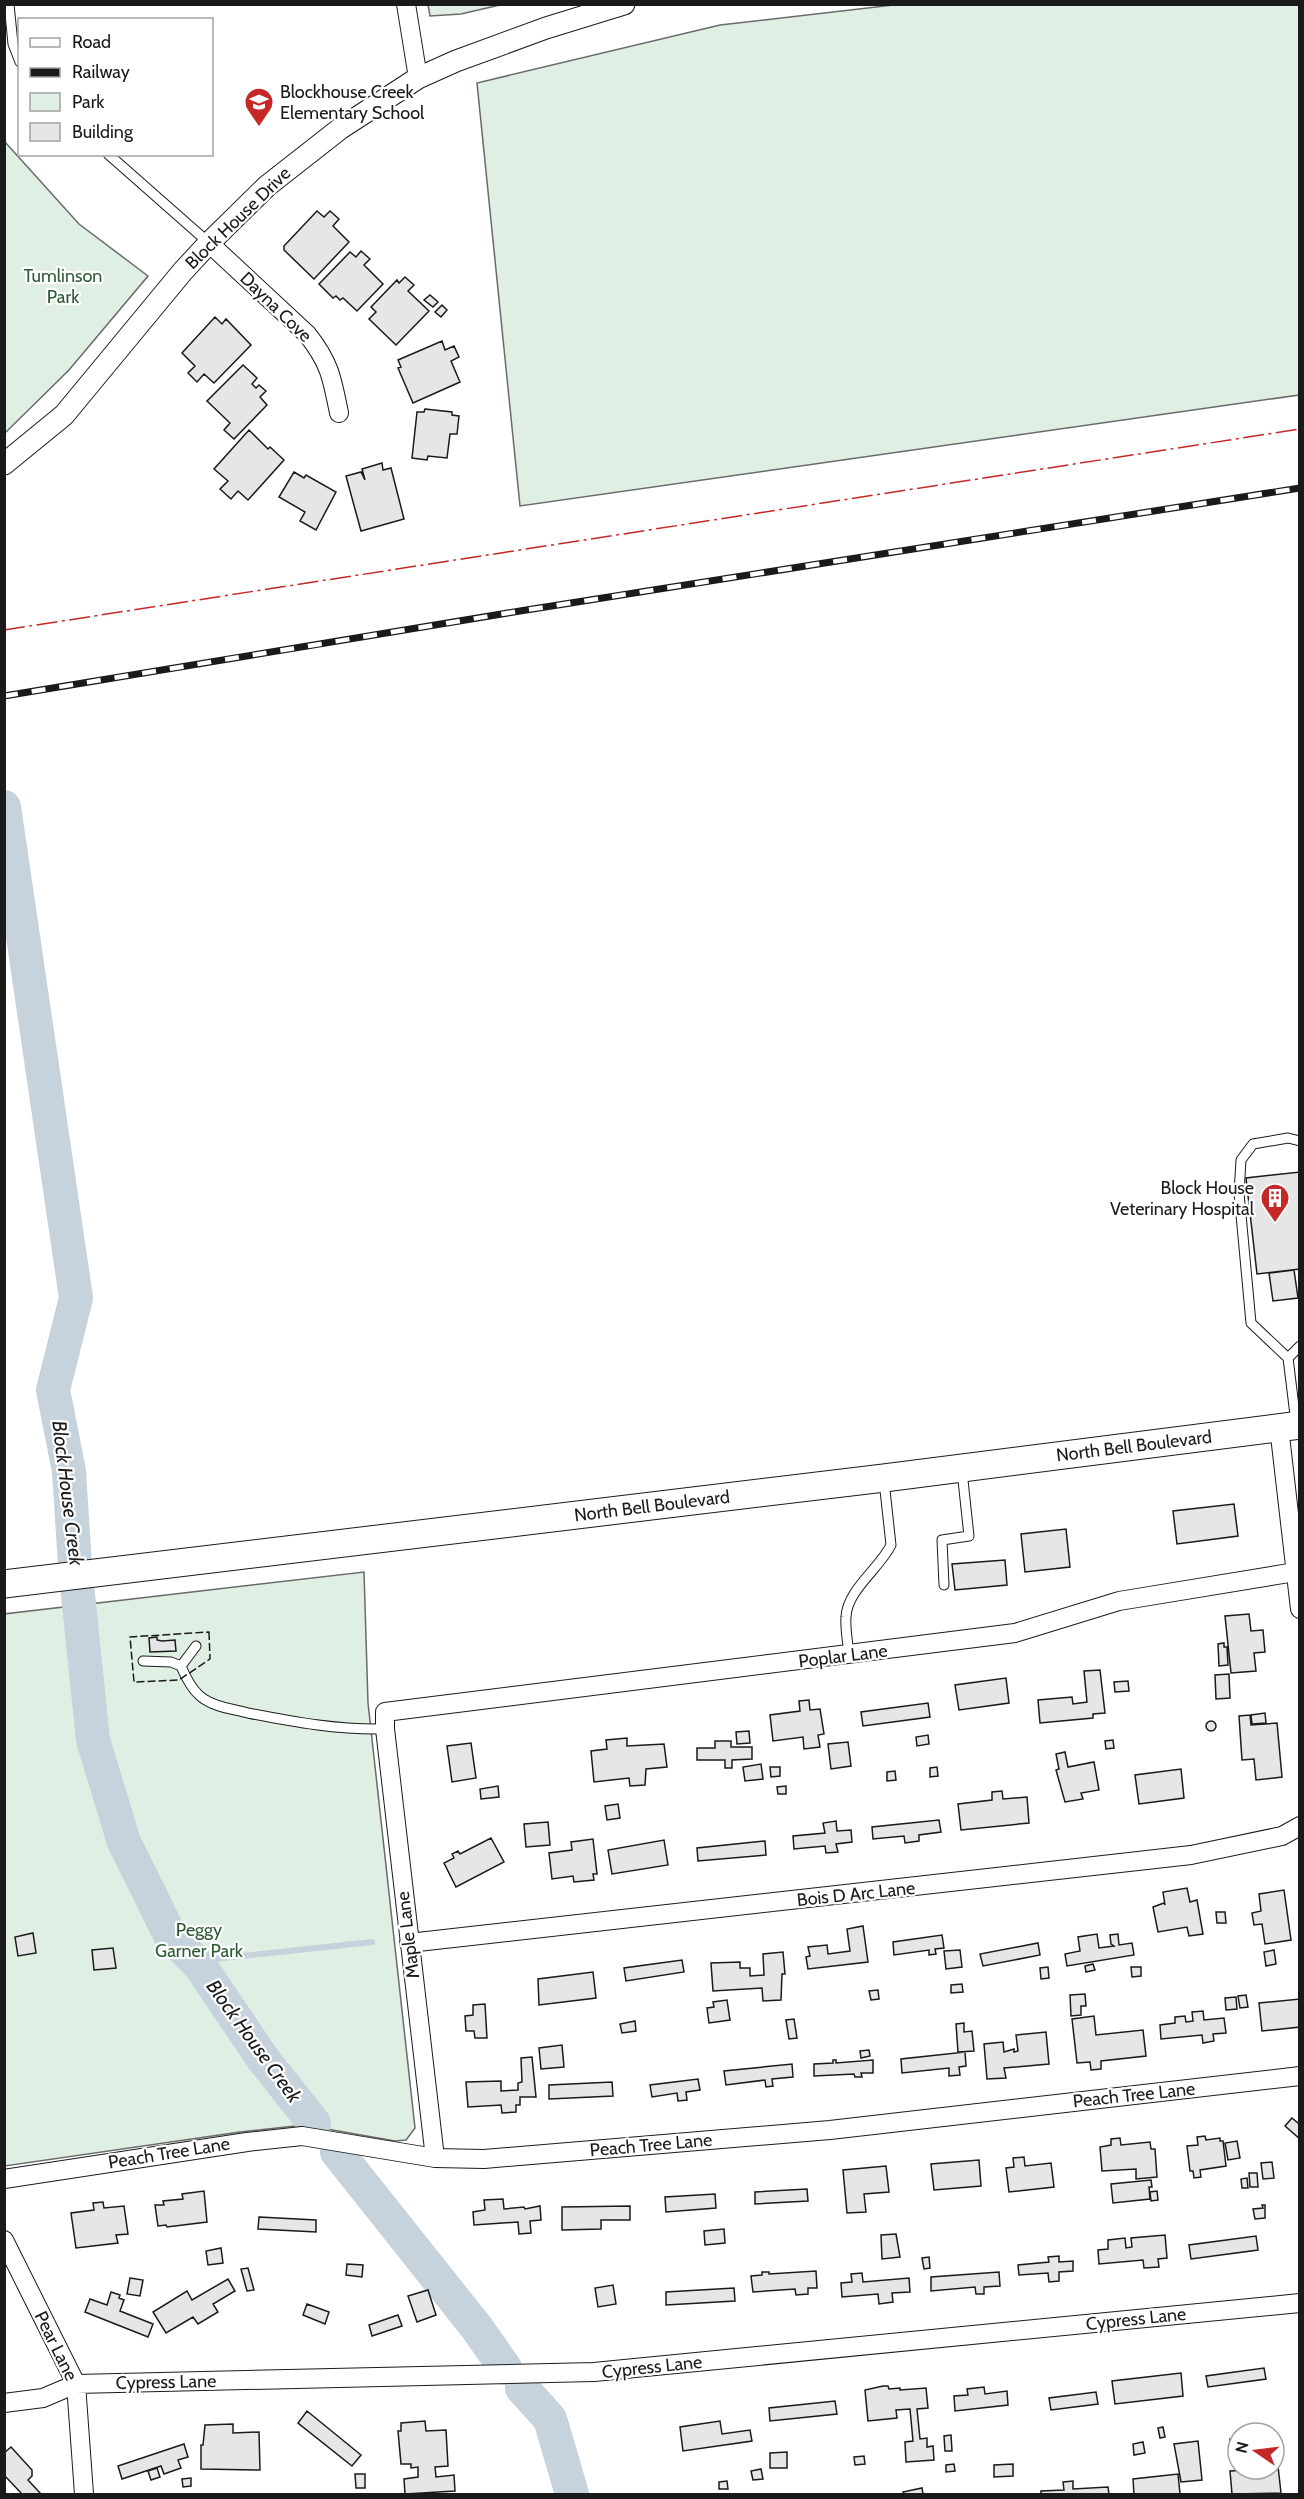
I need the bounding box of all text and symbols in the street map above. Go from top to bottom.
legend [18,18,213,156]
text: Road [72,31,111,53]
text: Railway [72,61,130,83]
place label: Blockhouse Creek Elementary School [280,81,425,124]
school or university icon: Blockhouse Creek Elementary School [243,86,275,128]
text: Park [72,91,105,113]
text: Building [72,121,134,143]
street label: Block House Drive [181,162,295,274]
park label: Tumlinson Park [24,265,102,308]
street label: Dayna Cove [235,267,317,347]
place label: Block House Veterinary Hospital [1110,1177,1255,1220]
building icon: Block House Veterinary Hospital [1259,1182,1291,1224]
water label: Block House Creek [47,1419,89,1568]
street label: North Bell Boulevard [1055,1426,1213,1466]
street label: North Bell Boulevard [573,1486,731,1526]
street label: Poplar Lane [797,1640,889,1672]
street label: Bois D Arc Lane [796,1877,916,1911]
street label: Maple Lane [392,1890,424,1980]
park label: Peggy Garner Park [155,1919,244,1962]
water label: Block House Creek [201,1975,307,2108]
street label: Peach Tree Lane [1072,2078,1196,2112]
street label: Peach Tree Lane [589,2129,713,2161]
street label: Peach Tree Lane [107,2133,231,2173]
street label: Cypress Lane [1085,2303,1187,2335]
street label: Pear Lane [30,2308,82,2384]
street label: Cypress Lane [601,2351,703,2383]
street label: Cypress Lane [115,2370,217,2394]
north arrow [1226,2421,1286,2481]
text: N [1231,2440,1253,2455]

